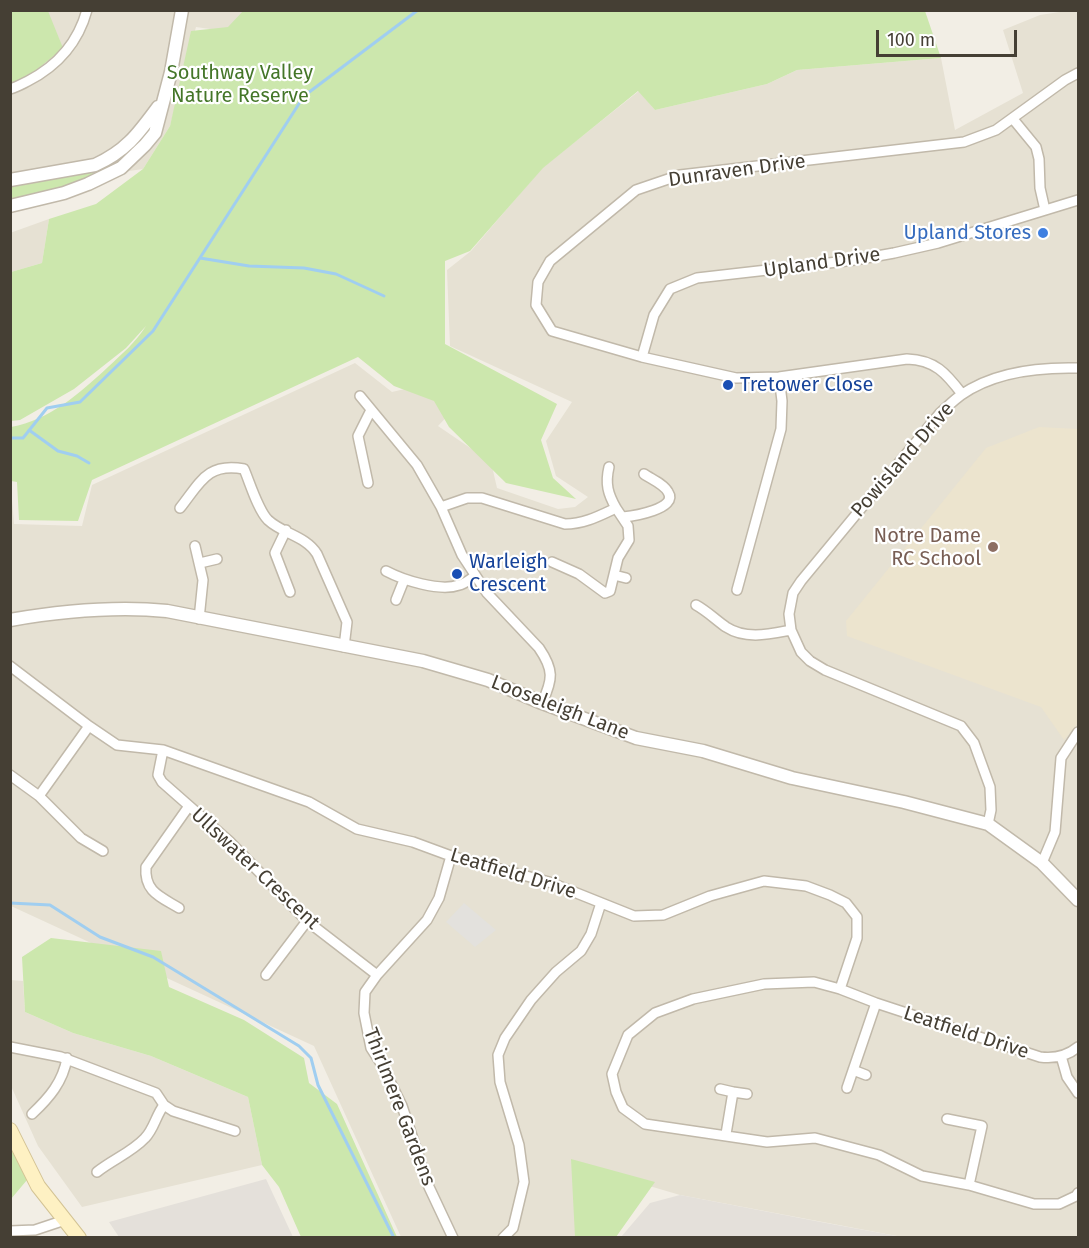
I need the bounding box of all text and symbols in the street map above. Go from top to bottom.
scale bar [879,18,1020,56]
text: 100 m [887,29,935,51]
park label: Southway Valley Nature Reserve [167,61,313,108]
street label: Dunraven Drive [667,149,807,193]
place label: Upland Stores [903,221,1031,245]
marker: Upland Stores [1036,226,1050,240]
street label: Upland Drive [762,243,882,283]
place label: Tretower Close [740,373,873,397]
marker: Tretower Close [721,378,735,392]
street label: Powisland Drive [847,398,959,522]
place label: Notre Dame RC School [874,524,981,571]
marker: Notre Dame RC School [986,540,1000,554]
place label: Warleigh Crescent [469,550,548,597]
marker: Warleigh Crescent [450,567,464,581]
street label: Looseleigh Lane [488,671,632,745]
street label: Ullswater Crescent [186,803,324,935]
street label: Leatfield Drive [447,843,579,905]
street label: Leatfield Drive [900,1001,1032,1065]
street label: Thirlmere Gardens [358,1025,440,1189]

